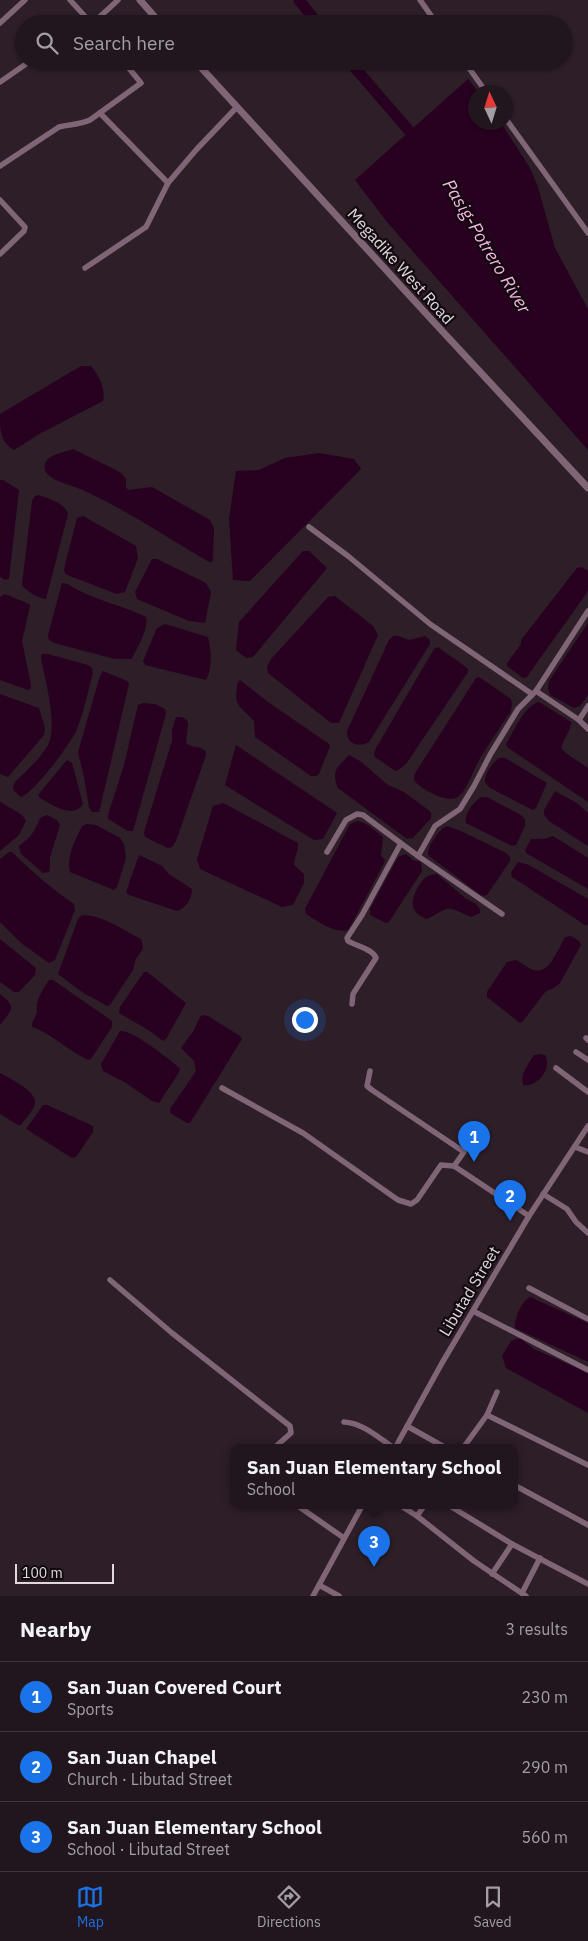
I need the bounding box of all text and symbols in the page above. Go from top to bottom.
search box [15,15,573,70]
icon: search [33,29,61,57]
text: Search here [73,31,175,55]
north arrow [468,85,513,130]
water label: Pasig-Potrero River [438,175,536,318]
street label: Megadike West Road [344,204,458,328]
your location [292,1007,318,1033]
pin: 1 [458,1121,490,1162]
pin: 2 [494,1180,526,1221]
street label: Libutad Street [434,1242,504,1340]
popup [230,1444,518,1509]
text: San Juan Elementary School [247,1455,501,1479]
text: School [247,1479,295,1499]
pin: 3 [358,1526,390,1567]
scale bar [15,1561,114,1584]
text: 100 m [22,1564,63,1582]
text: Nearby [20,1615,91,1643]
text: 3 results [505,1619,568,1639]
text: San Juan Covered Court [67,1675,281,1699]
text: 1 [31,1687,41,1707]
text: 230 m [521,1687,568,1707]
text: Sports [67,1699,114,1719]
text: San Juan Chapel [67,1745,217,1769]
text: 2 [31,1757,41,1777]
text: 290 m [521,1757,568,1777]
text: Church · Libutad Street [67,1769,232,1789]
text: San Juan Elementary School [67,1815,322,1839]
text: 3 [31,1827,41,1847]
text: 560 m [521,1827,568,1847]
text: School · Libutad Street [67,1839,230,1859]
tab: Map [76,1883,104,1931]
tab: Directions [257,1883,321,1931]
tab: Saved [474,1883,512,1931]

